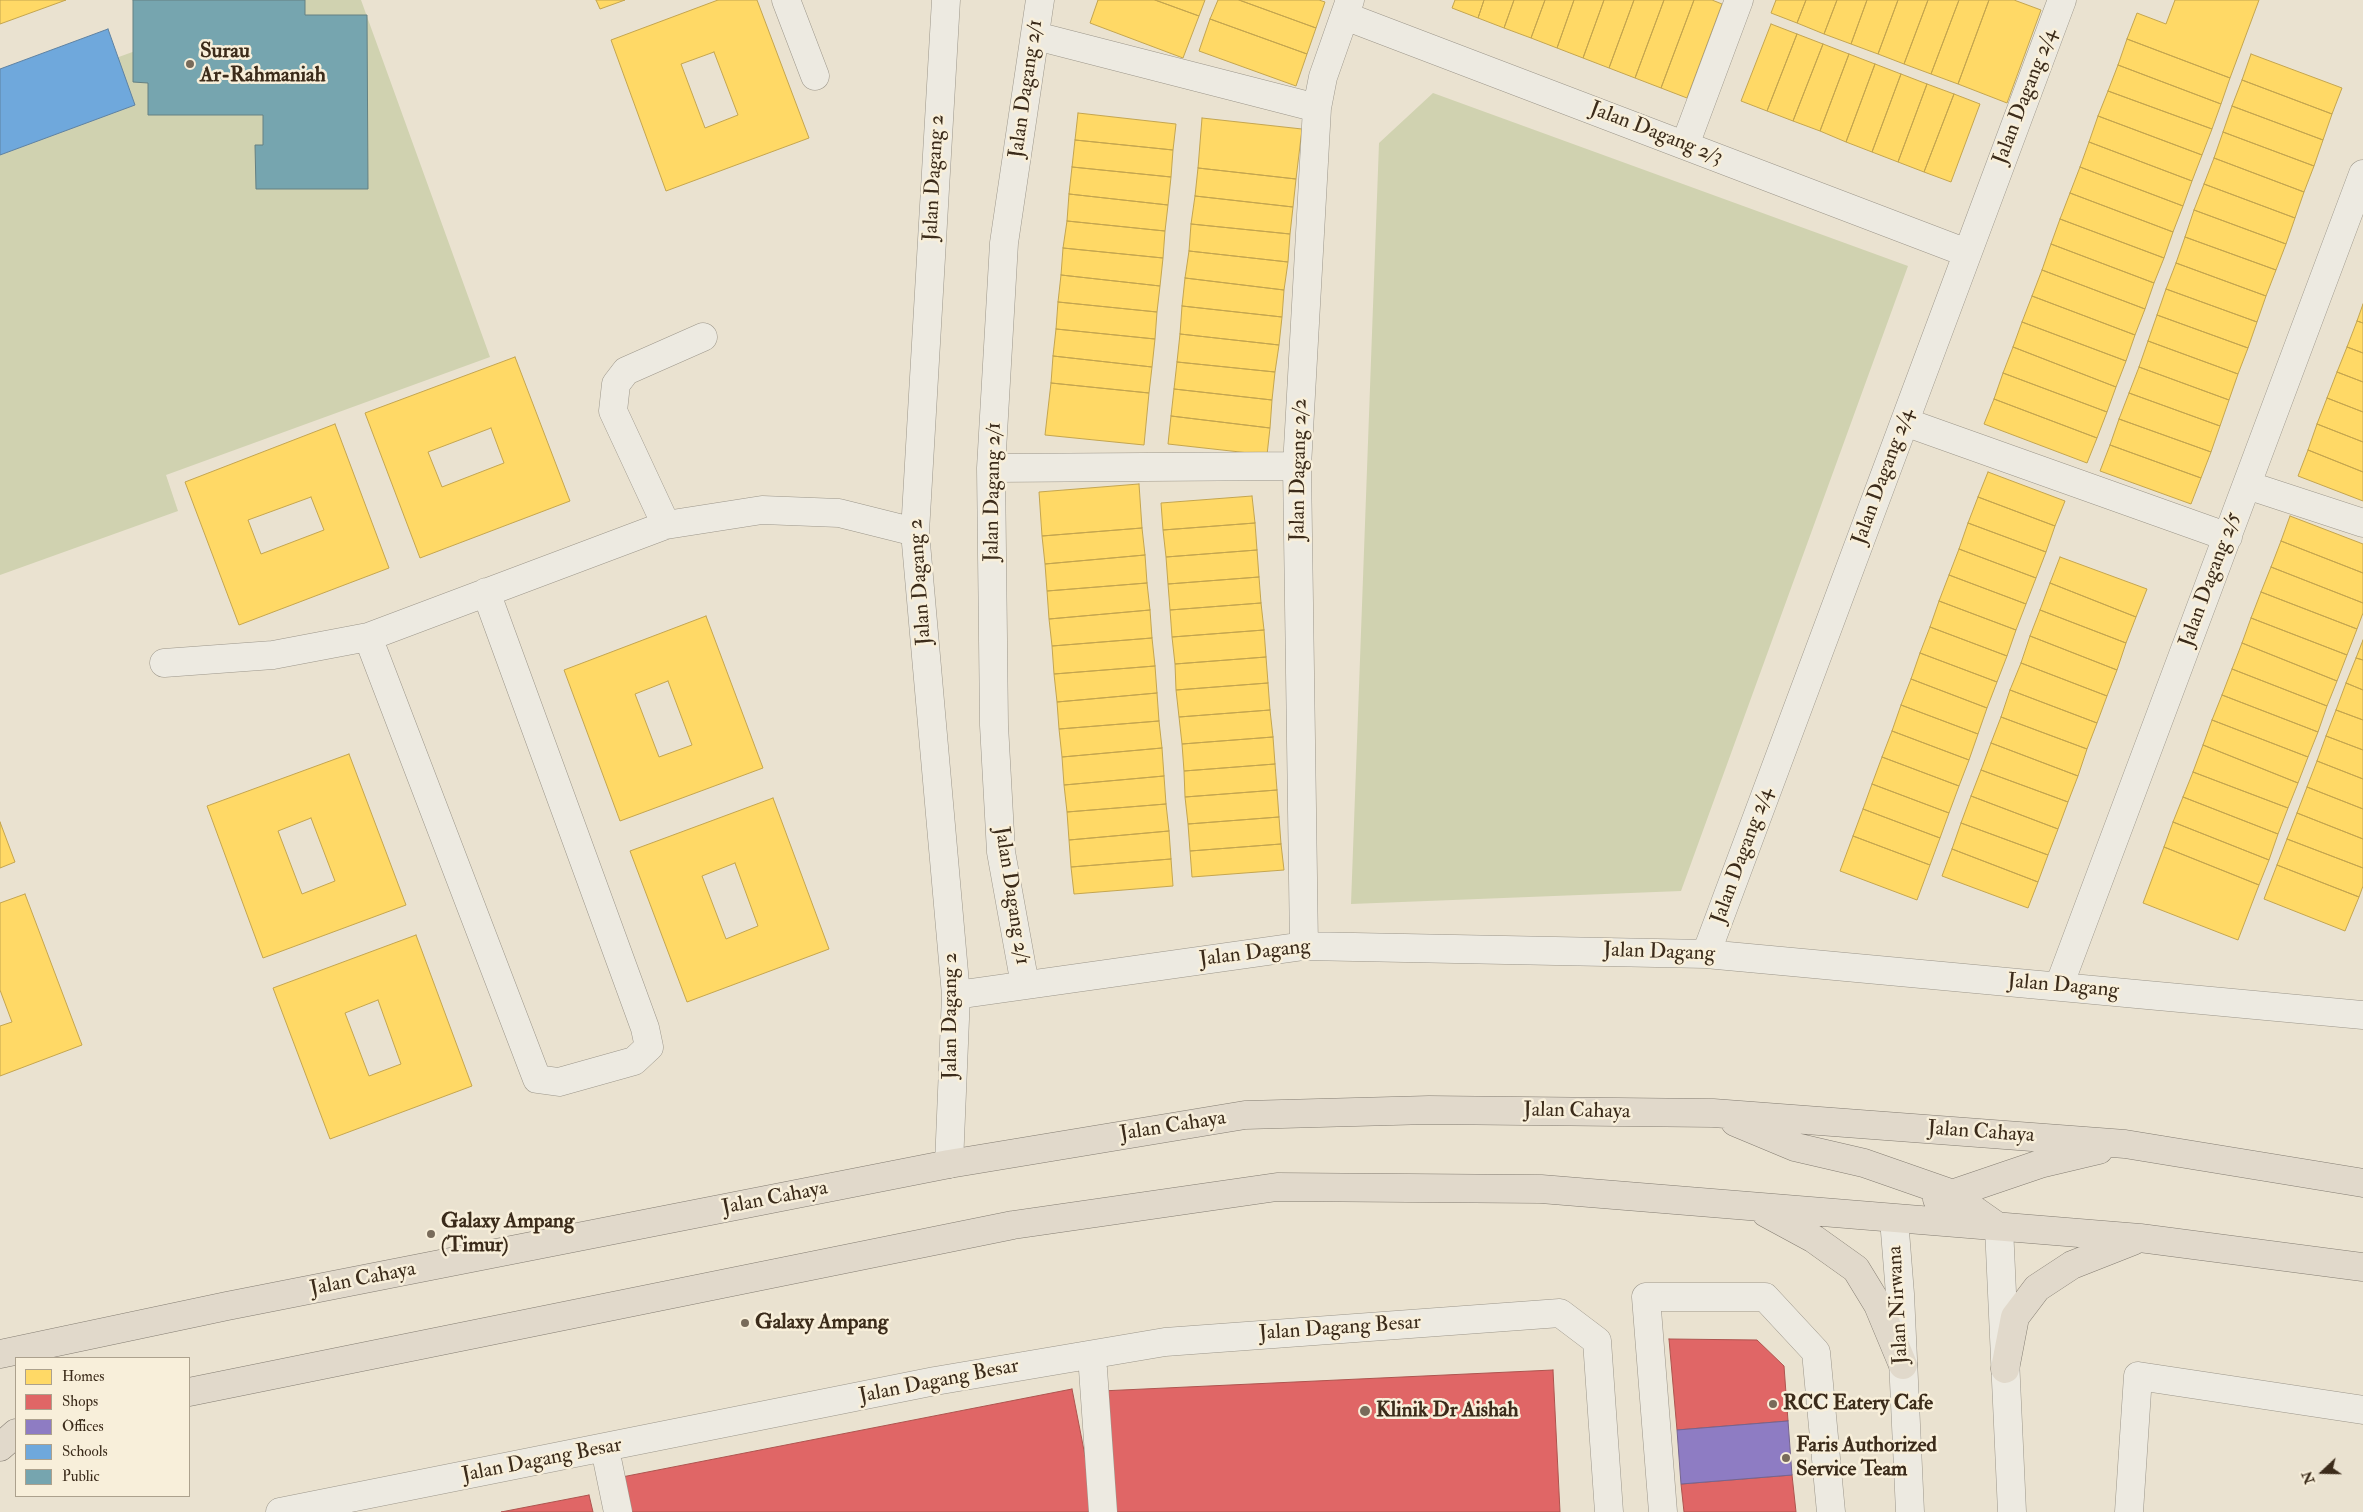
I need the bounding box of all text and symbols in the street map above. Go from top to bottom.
street label: Jalan Dagang 2/1 [1005,18,1049,160]
street label: Jalan Dagang 2/4 [1989,26,2063,168]
place label: Surau Ar-Rahmaniah [200,39,326,89]
marker: Surau Ar-Rahmaniah [184,58,196,70]
street label: Jalan Dagang 2/3 [1586,97,1726,171]
street label: Jalan Dagang 2 [919,114,951,242]
street label: Jalan Dagang 2/2 [1286,398,1314,542]
street label: Jalan Dagang 2/4 [1848,405,1920,549]
street label: Jalan Dagang 2/1 [980,422,1008,562]
street label: Jalan Dagang 2/5 [2175,509,2247,651]
street label: Jalan Dagang 2 [904,518,938,646]
street label: Jalan Dagang 2/4 [1707,784,1779,928]
street label: Jalan Dagang 2/1 [988,825,1034,967]
street label: Jalan Dagang [1198,935,1312,973]
street label: Jalan Dagang [1603,938,1715,968]
street label: Jalan Dagang 2 [938,953,964,1079]
street label: Jalan Dagang [2006,970,2120,1004]
street label: Jalan Cahaya [1523,1098,1631,1126]
street label: Jalan Cahaya [1118,1106,1228,1148]
street label: Jalan Cahaya [1927,1117,2035,1149]
street label: Jalan Cahaya [720,1176,830,1222]
place label: Galaxy Ampang (Timur) [441,1209,574,1259]
marker: Galaxy Ampang (Timur) [425,1228,437,1240]
street label: Jalan Nirwana [1883,1245,1915,1365]
street label: Jalan Cahaya [308,1257,418,1303]
place label: Galaxy Ampang [755,1310,888,1336]
street label: Jalan Dagang Besar [1258,1311,1422,1347]
marker: Galaxy Ampang [739,1317,751,1329]
street label: Jalan Dagang Besar [857,1354,1021,1410]
legend [15,1357,190,1497]
text: Homes [62,1367,104,1386]
place label: RCC Eatery Cafe [1783,1391,1933,1417]
text: Shops [62,1392,98,1411]
place label: Klinik Dr Aishah [1376,1398,1519,1424]
marker: RCC Eatery Cafe [1767,1398,1779,1410]
marker: Klinik Dr Aishah [1358,1404,1372,1418]
text: Offices [62,1417,104,1436]
street label: Jalan Dagang Besar [460,1433,624,1489]
place label: Faris Authorized Service Team [1796,1433,1937,1483]
text: Schools [62,1442,108,1461]
north arrow [2298,1447,2348,1497]
marker: Faris Authorized Service Team [1780,1452,1792,1464]
text: Public [62,1467,100,1486]
text: N [2298,1469,2319,1486]

